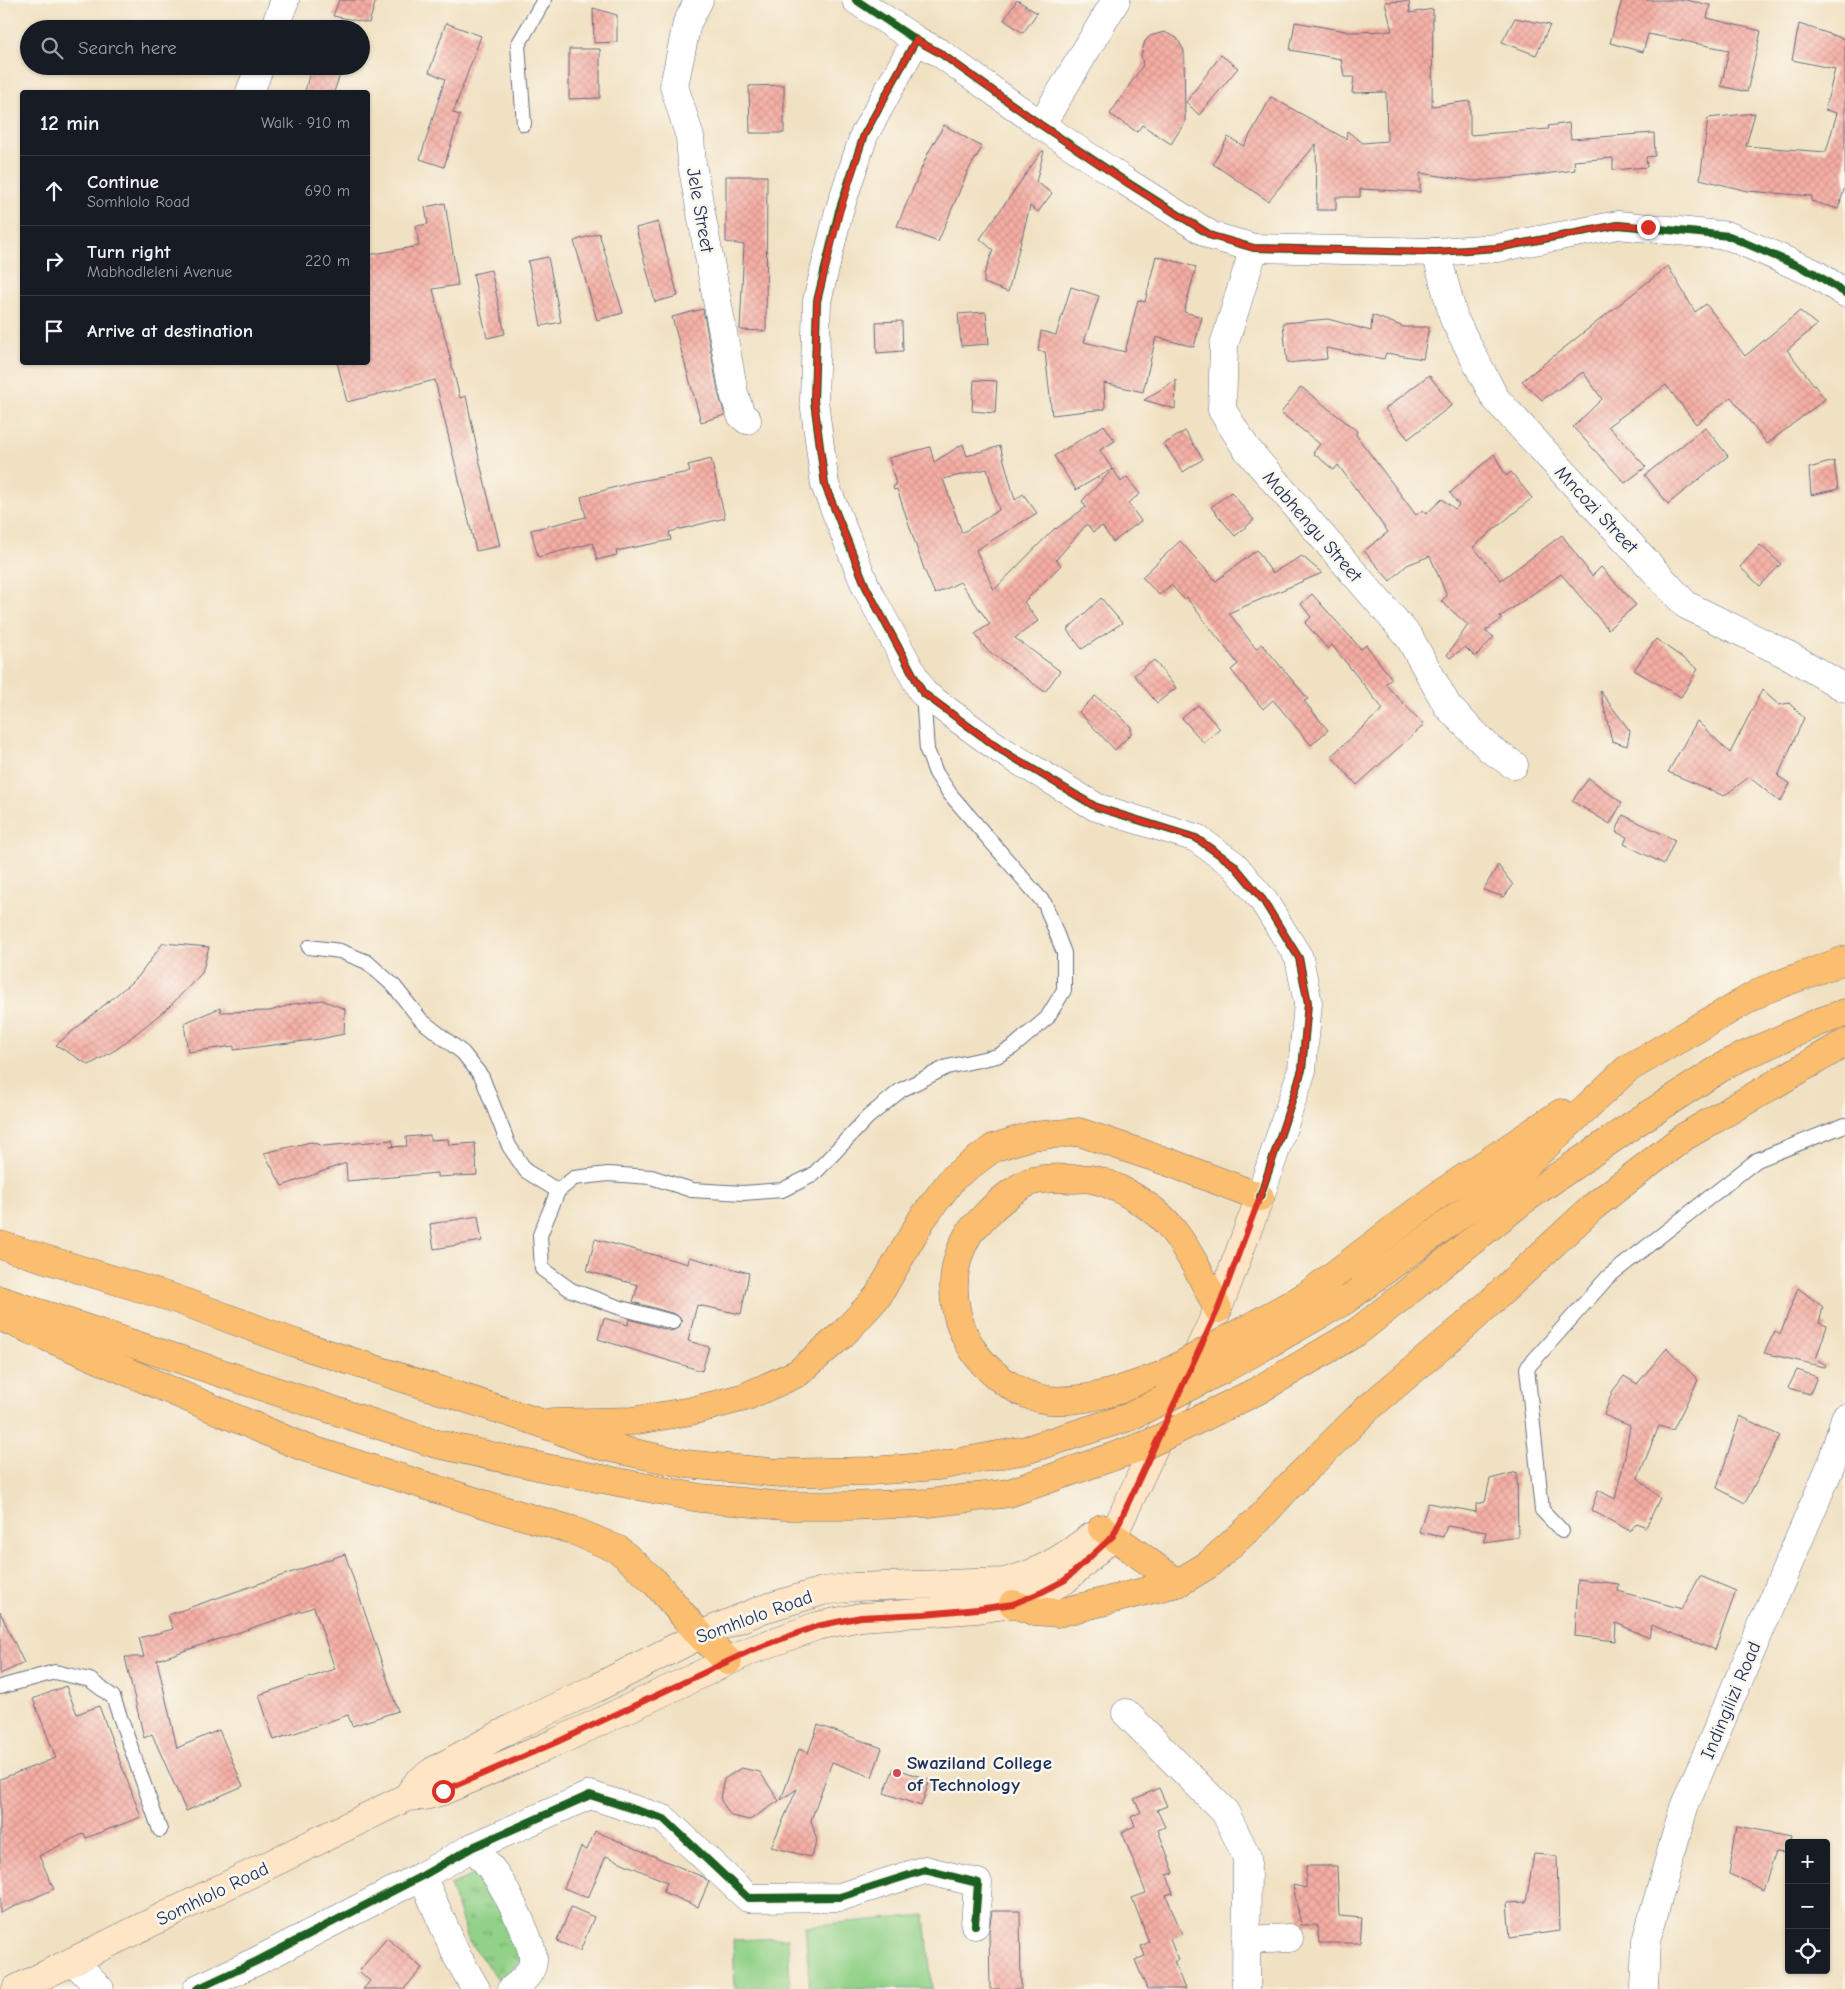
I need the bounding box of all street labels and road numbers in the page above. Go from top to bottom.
street label: Jele Street [682,166,718,255]
street label: Mncozi Street [1550,461,1643,558]
street label: Mabhengu Street [1258,467,1367,587]
street label: Somhlolo Road [693,1586,816,1648]
street label: Indingilizi Road [1696,1638,1766,1763]
street label: Somhlolo Road [153,1857,272,1931]

